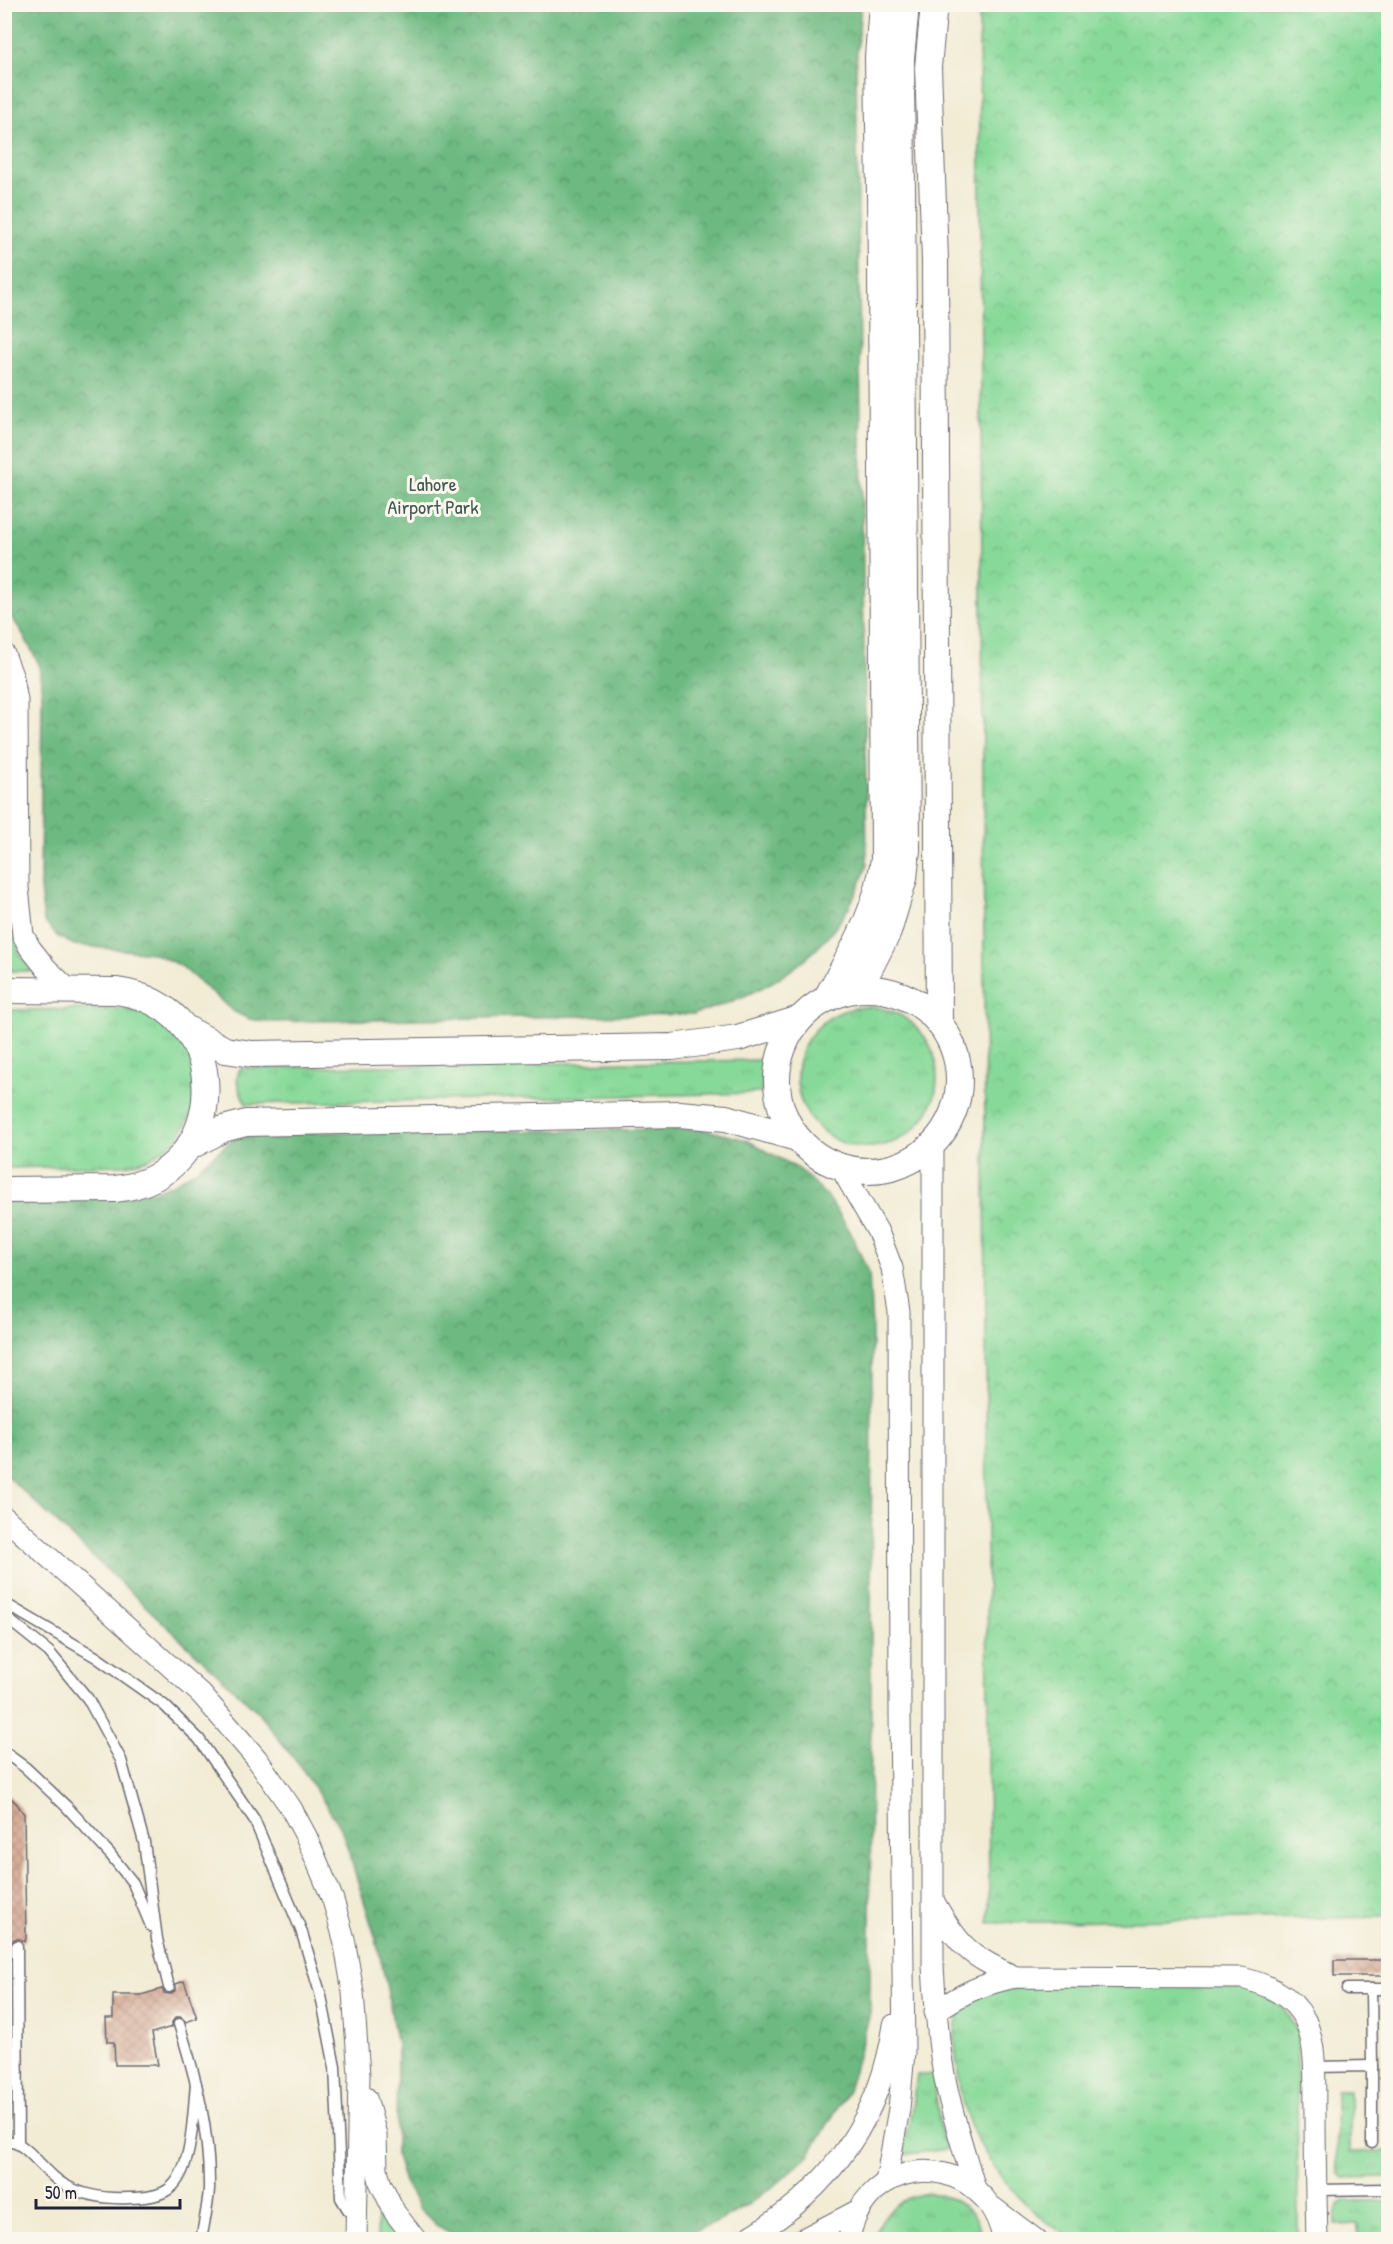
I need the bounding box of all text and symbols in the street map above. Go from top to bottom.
park label: Lahore Airport Park [387,470,479,520]
scale bar [36,2172,180,2210]
text: 50 m [45,2180,77,2205]

